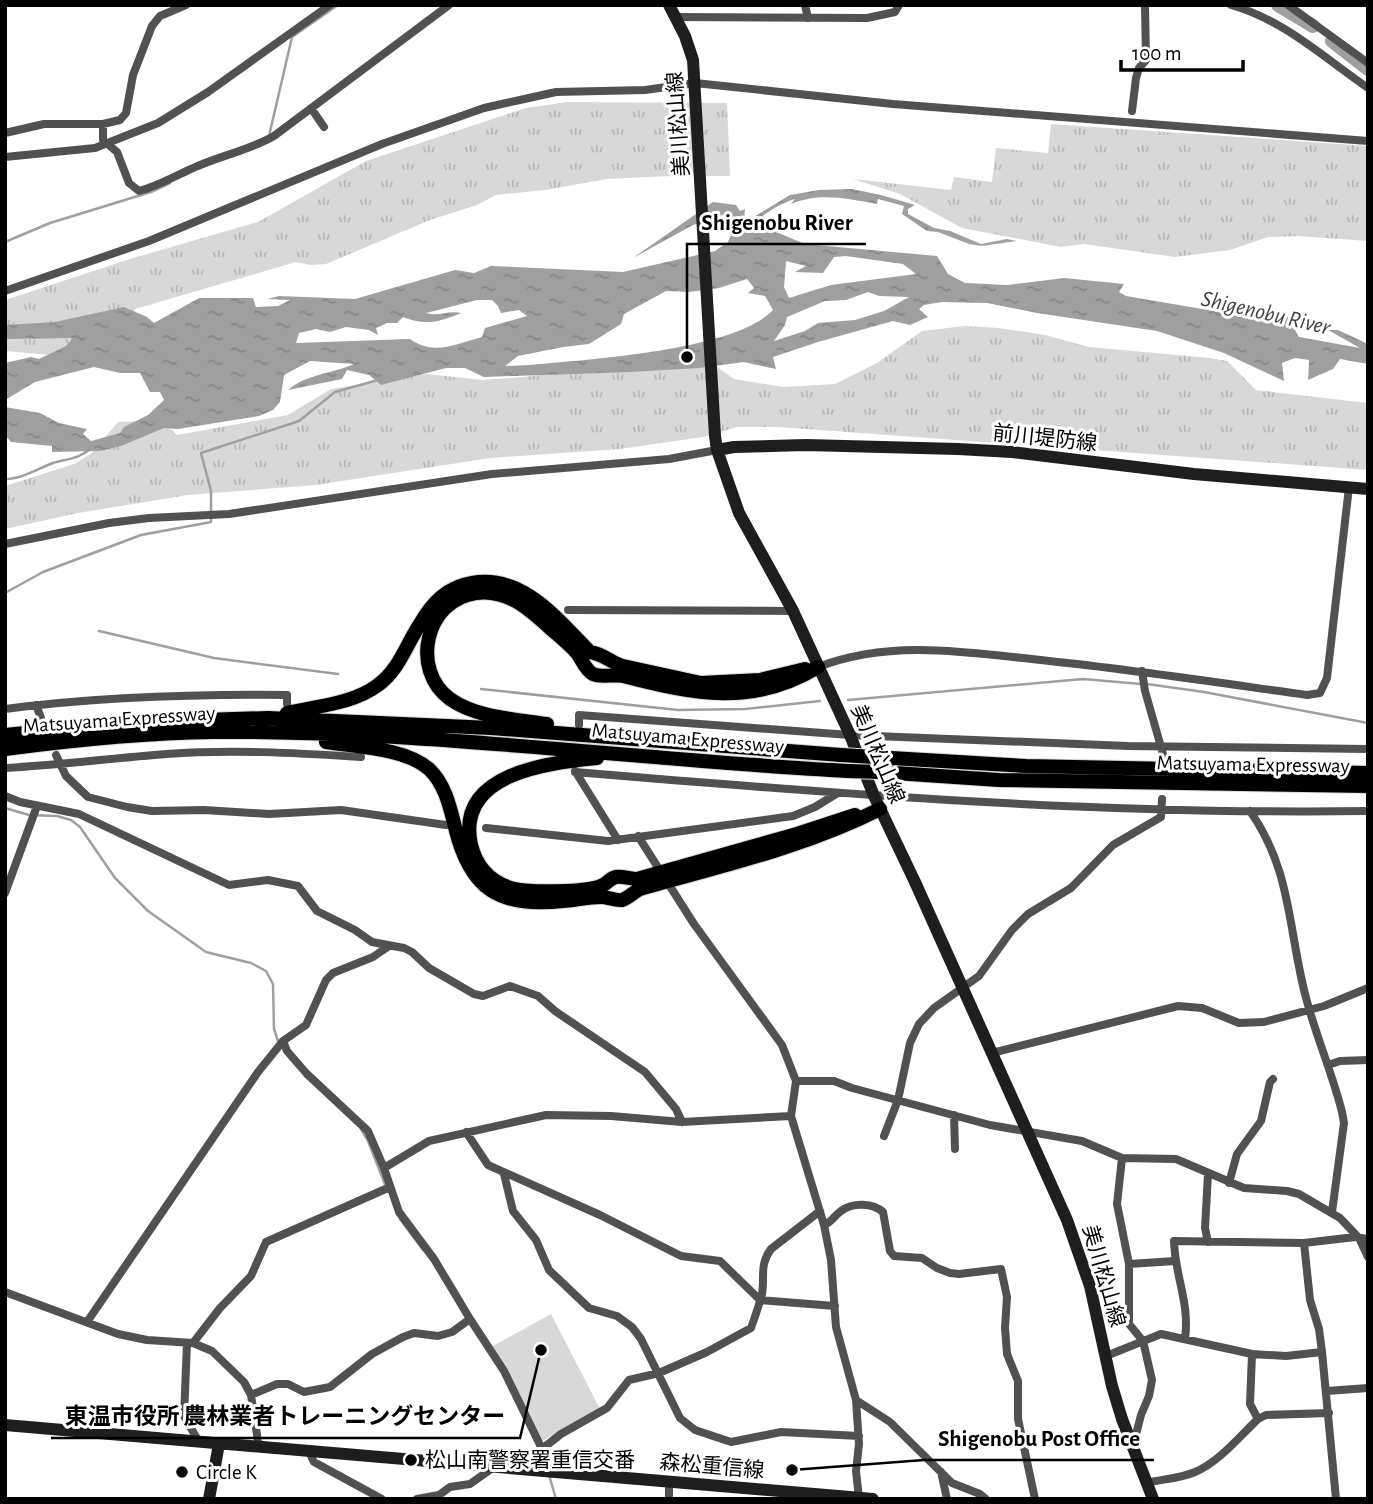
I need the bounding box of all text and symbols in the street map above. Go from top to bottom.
scale bar [1121,28,1244,72]
text: 100 m [1132,43,1182,64]
street label: 美川松山線 [663,71,693,177]
callout: Shigenobu River [687,200,866,244]
text: Shigenobu River [701,212,853,235]
water label: Shigenobu River [1199,287,1333,340]
street label: 前川堤防線 [992,422,1098,454]
street label: 美川松山線 [847,701,909,807]
street label: Matsuyama Expressway [22,702,216,737]
street label: Matsuyama Expressway [591,720,785,757]
street label: Matsuyama Expressway [1156,752,1350,777]
street label: 美川松山線 [1079,1223,1129,1329]
callout: 東温市役所 農林業者トレーニングセンター [51,1394,520,1438]
text: 東温市役所 農林業者トレーニングセンター [65,1404,505,1429]
callout: Shigenobu Post Office [924,1416,1154,1460]
text: Shigenobu Post Office [938,1428,1140,1451]
place label: 松山南警察署重信交番 [425,1449,635,1471]
street label: 森松重信線 [659,1450,765,1482]
marker: 松山南警察署重信交番 [403,1452,419,1468]
place label: Circle K [196,1462,257,1483]
marker: Circle K [174,1464,190,1480]

